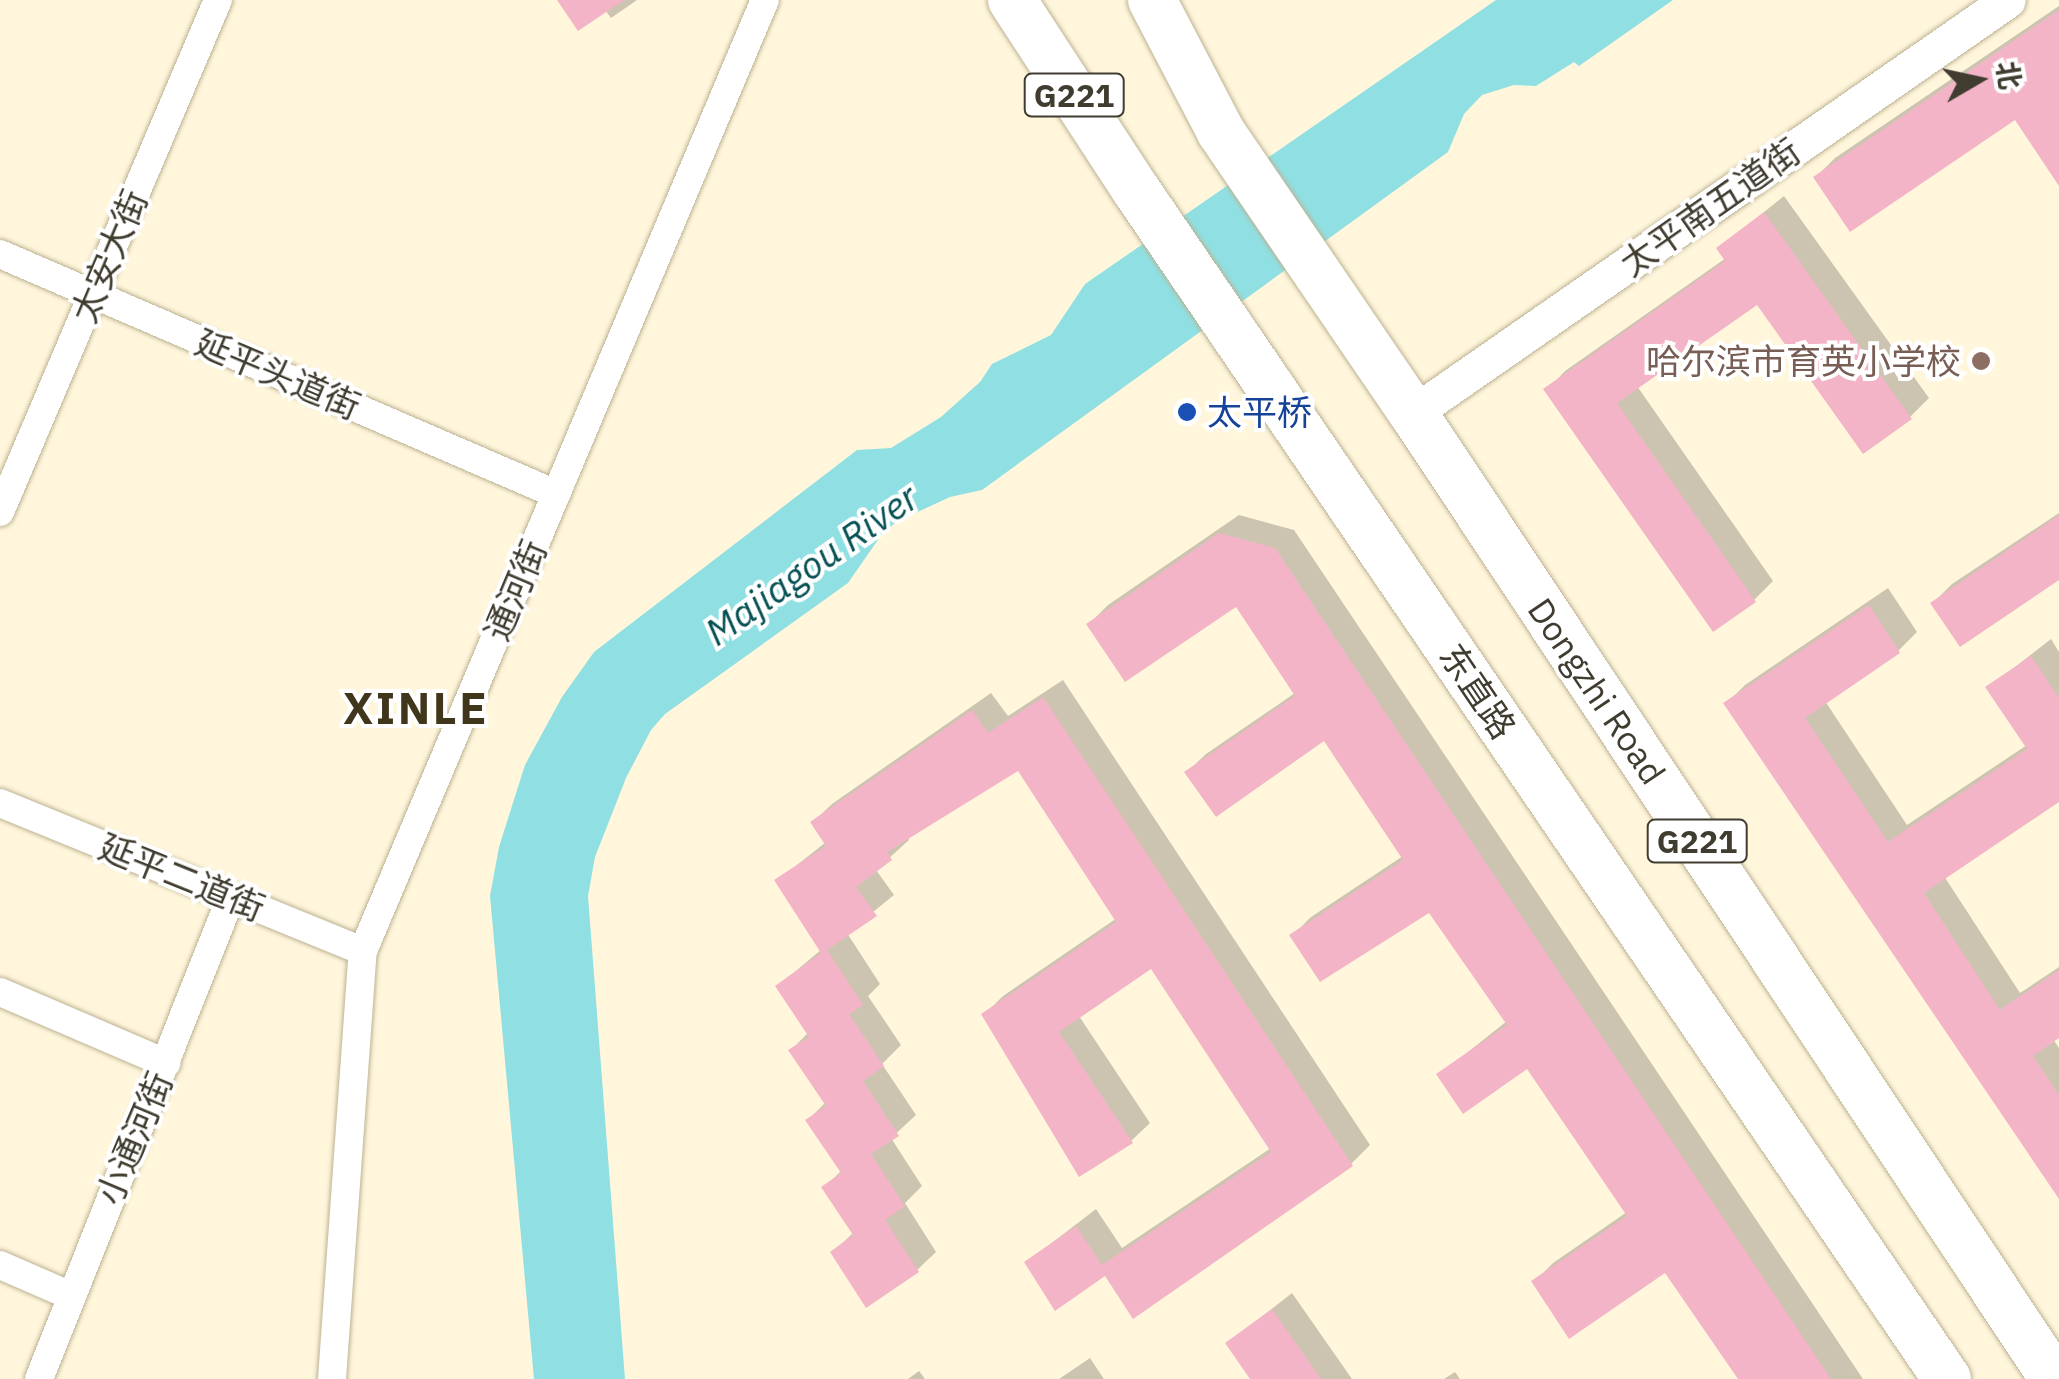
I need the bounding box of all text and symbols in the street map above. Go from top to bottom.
north arrow [1929,30,2029,130]
text: 北 [1989,58,2030,92]
road number: G221 [1022,68,1126,122]
street label: 太平南五道街 [1612,130,1808,284]
street label: 太安大街 [62,183,156,329]
street label: 延平头道街 [189,320,367,428]
place label: 哈尔滨市育英小学校 [1646,340,1961,382]
marker: 哈尔滨市育英小学校 [1970,350,1992,372]
place label: 太平桥 [1207,391,1312,433]
marker: 太平桥 [1176,401,1198,423]
water label: Majiagou River [696,474,926,654]
street label: 通河街 [475,533,555,647]
street label: Dongzhi Road [1519,590,1675,792]
street label: 东直路 [1431,636,1525,746]
district label: XINLE [343,681,489,735]
road number: G221 [1644,814,1750,868]
street label: 延平二道街 [93,825,271,929]
street label: 小通河街 [87,1065,181,1211]

